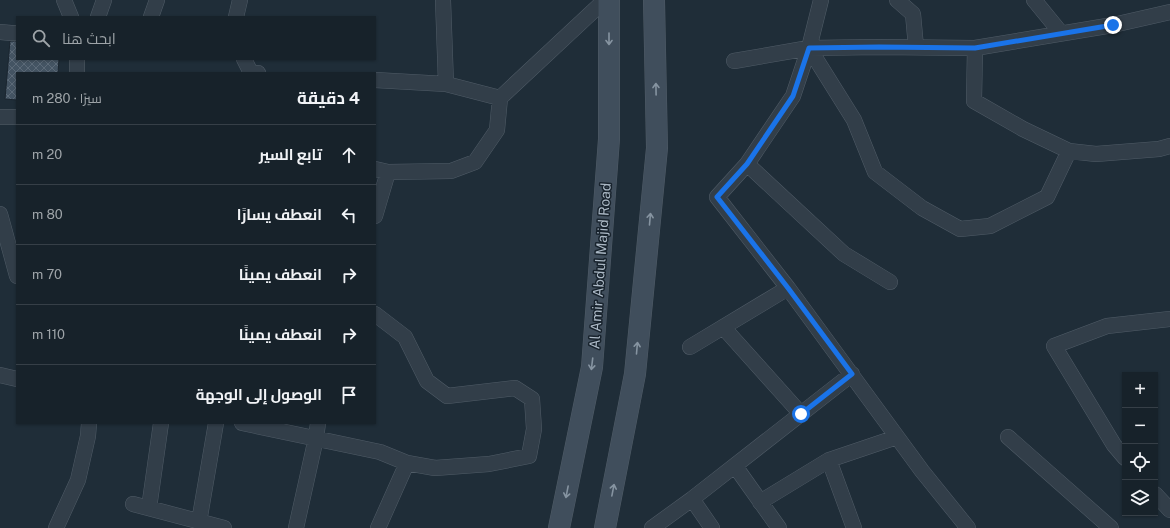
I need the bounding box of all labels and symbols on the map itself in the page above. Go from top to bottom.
route end [1104,16,1122,34]
one-way arrow [605,32,613,45]
one-way arrow [652,83,660,96]
street label: Al Amir Abdul Majid Road [586,182,614,350]
one-way arrow [646,213,654,226]
one-way arrow [634,342,641,355]
one-way arrow [588,357,596,370]
route start [792,405,810,423]
one-way arrow [609,484,617,497]
one-way arrow [562,485,570,498]

